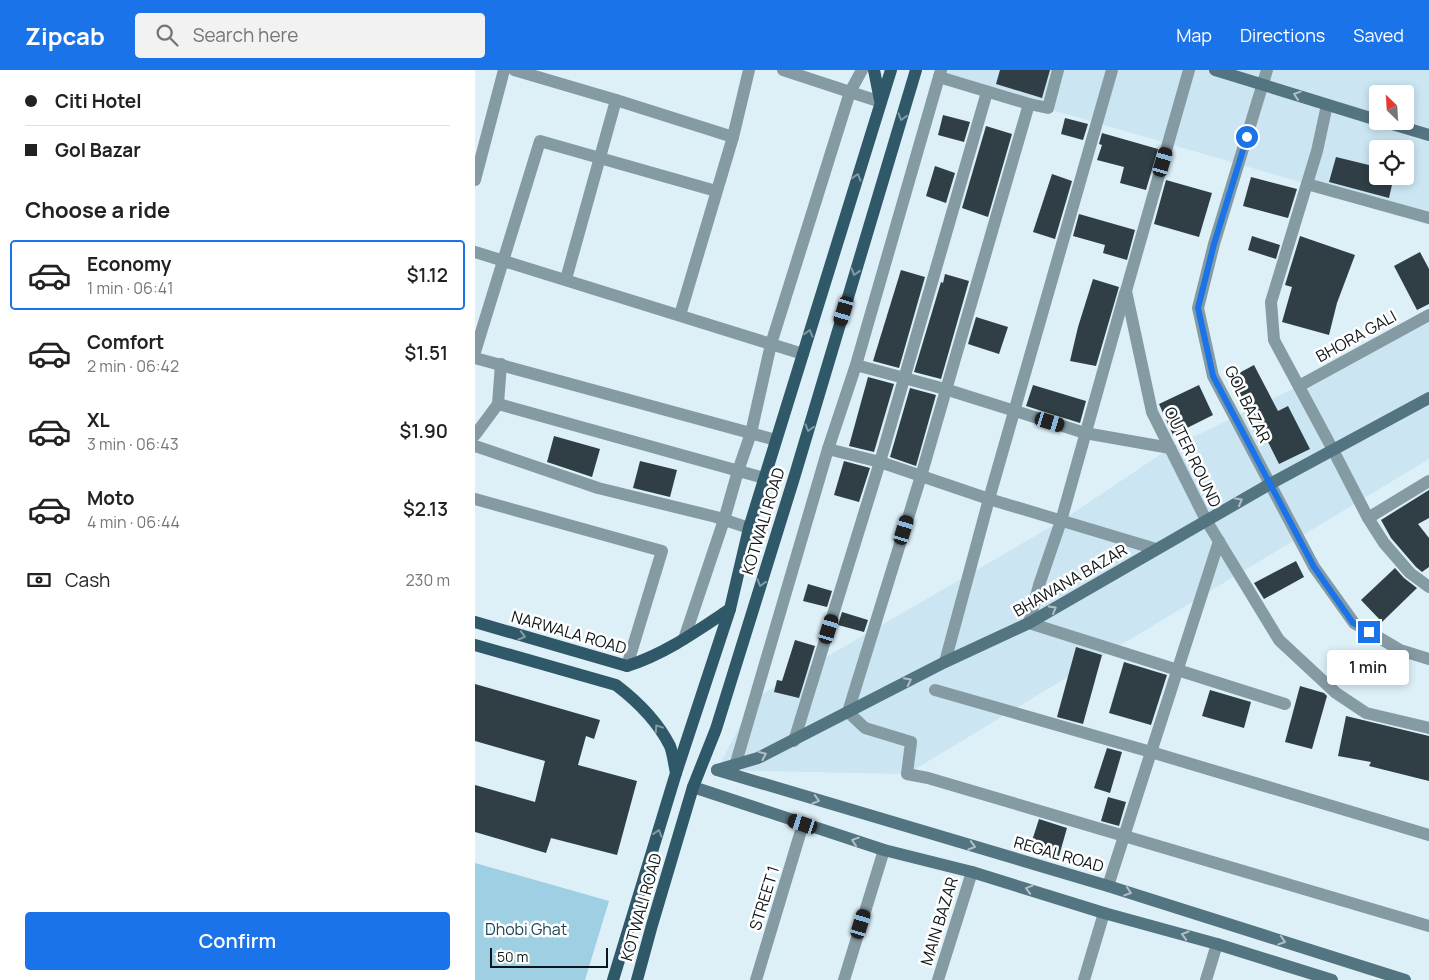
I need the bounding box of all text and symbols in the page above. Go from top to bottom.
search box [135,13,485,58]
text: Zipcab [25,19,105,52]
icon: search [153,21,181,49]
text: Search here [193,22,298,48]
text: Map [1176,23,1212,47]
text: Directions [1240,23,1325,47]
text: Saved [1353,23,1404,47]
north arrow [1369,85,1414,130]
map controls [1369,85,1414,185]
text: Citi Hotel [55,88,142,114]
one-way arrow [1294,91,1302,101]
one-way arrow [898,112,908,120]
route start [1236,126,1258,148]
text: Gol Bazar [55,137,141,163]
button: locate [1369,140,1414,185]
car [1151,146,1174,178]
one-way arrow [852,174,862,182]
text: Choose a ride [25,195,170,225]
text: Economy [87,251,171,277]
icon: car [27,253,72,298]
text: $1.12 [407,262,448,288]
one-way arrow [851,268,861,276]
text: 1 min · 06:41 [87,277,173,299]
car [832,294,855,328]
street label: BHORA GALI [1312,305,1400,367]
text: Comfort [87,329,164,355]
one-way arrow [804,329,814,337]
icon: car [27,331,72,376]
text: $1.51 [405,340,448,366]
text: 2 min · 06:42 [87,355,179,377]
street label: GOL BAZAR [1220,362,1276,446]
street label: OUTER ROUND [1159,403,1227,511]
text: XL [87,407,110,433]
icon: car [27,409,72,454]
car [1033,410,1066,434]
text: $1.90 [400,418,448,444]
one-way arrow [804,423,814,432]
text: 3 min · 06:43 [87,433,179,455]
street label: KOTWALI ROAD [736,464,790,577]
text: Moto [87,485,134,511]
icon: car [27,487,72,532]
text: $2.13 [403,496,448,522]
one-way arrow [1234,497,1243,507]
text: 4 min · 06:44 [87,511,180,533]
car [892,513,915,547]
street label: BHAWANA BAZAR [1009,538,1131,622]
icon: cash [25,566,53,594]
text: Cash [65,567,110,593]
text: 230 m [406,569,450,591]
one-way arrow [757,579,767,587]
street label: NARWALA ROAD [509,605,629,659]
one-way arrow [1048,606,1057,616]
car [817,612,840,646]
route end [1358,621,1380,643]
one-way arrow [517,630,525,640]
callout: 1 min [1328,650,1410,684]
text: 1 min [1349,656,1387,678]
one-way arrow [902,677,911,687]
one-way arrow [655,725,664,734]
one-way arrow [758,751,767,762]
one-way arrow [811,794,820,804]
car [786,812,819,836]
one-way arrow [652,829,662,838]
street label: REGAL ROAD [1011,831,1107,877]
one-way arrow [852,837,860,847]
one-way arrow [967,840,976,850]
street label: KOTWALI ROAD [615,850,667,963]
street label: STREET 1 [744,863,784,933]
street label: MAIN BAZAR [915,874,963,968]
one-way arrow [1025,885,1033,895]
one-way arrow [1123,886,1131,896]
car [849,907,872,941]
button: Confirm [25,912,450,970]
park label: Dhobi Ghat [485,918,567,940]
one-way arrow [1181,931,1189,941]
one-way arrow [1278,936,1286,946]
scale bar [490,945,607,968]
text: 50 m [497,947,528,966]

